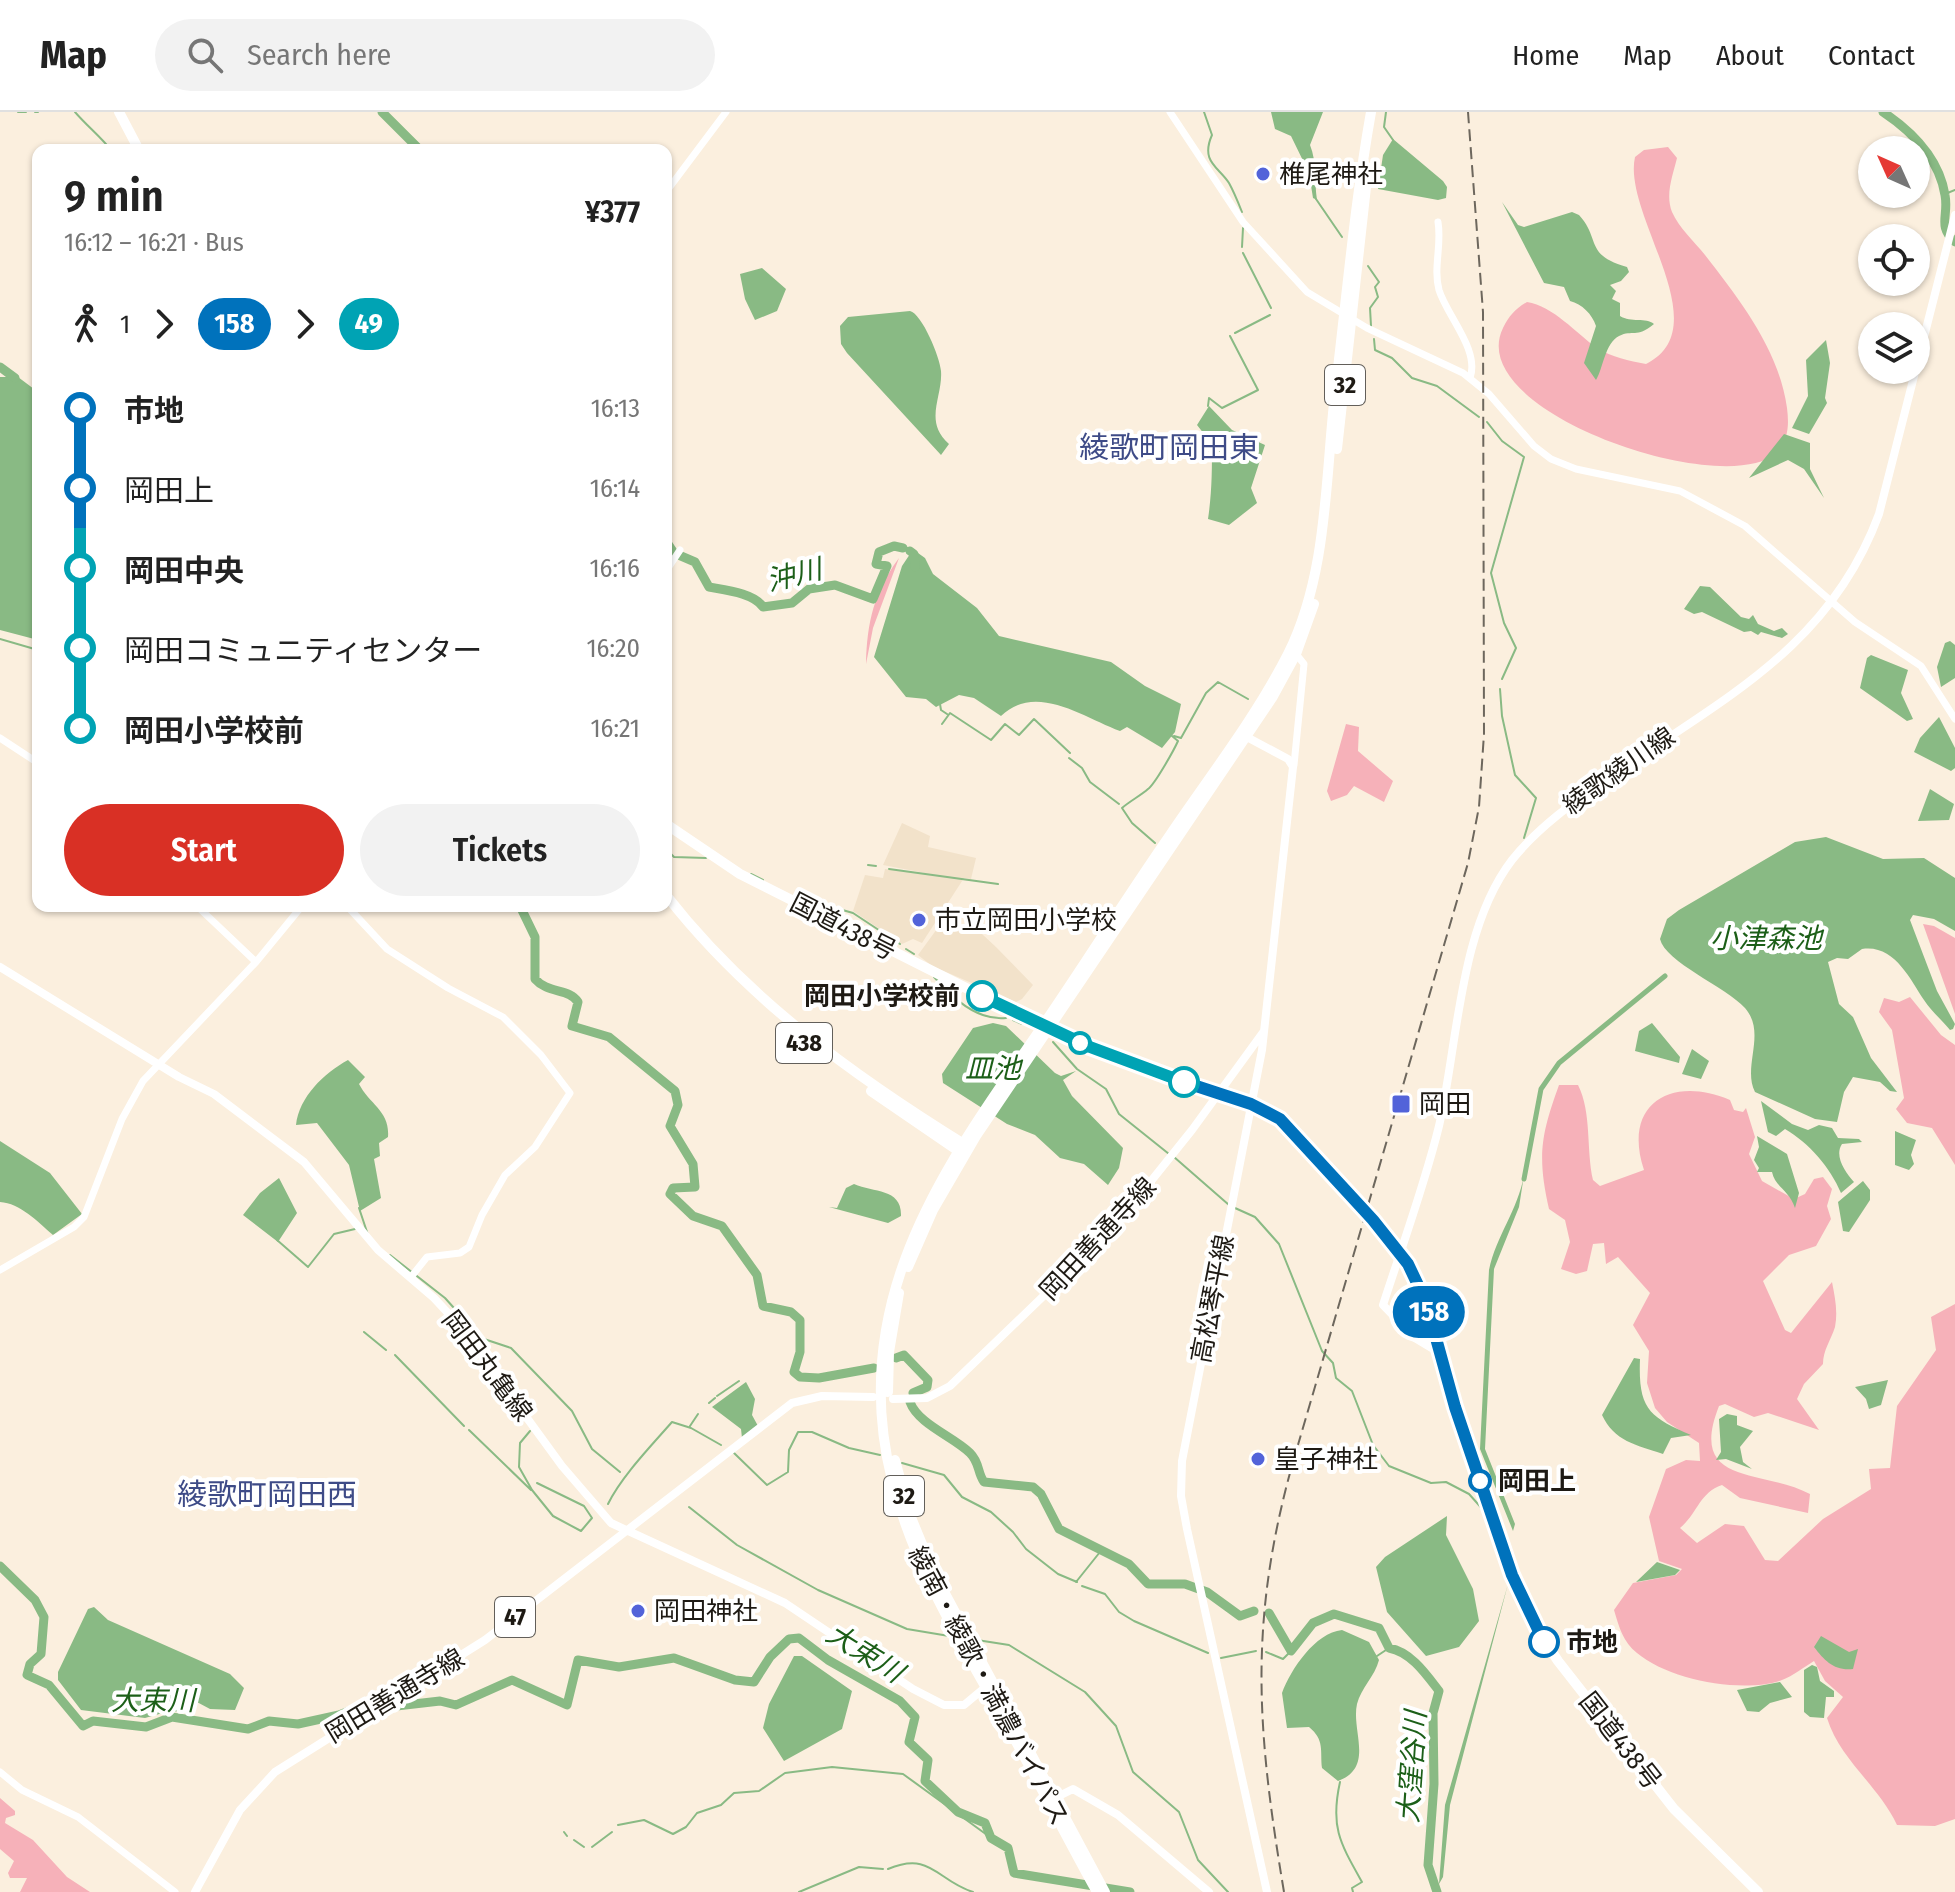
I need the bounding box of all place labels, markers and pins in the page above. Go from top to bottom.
place label: 椎尾神社 [1279,159,1383,190]
marker: 椎尾神社 [1254,165,1272,183]
place label: 市立岡田小学校 [935,905,1117,936]
marker: 市立岡田小学校 [910,911,928,929]
place label: 岡田小学校前 [804,981,960,1012]
marker: 岡田小学校前 [967,981,997,1011]
unlabelled marker [1069,1032,1091,1054]
unlabelled marker [1169,1067,1199,1097]
place label: 岡田 [1419,1089,1471,1120]
marker: 岡田 [1390,1093,1412,1115]
place label: 皇子神社 [1274,1444,1378,1475]
marker: 皇子神社 [1249,1450,1267,1468]
place label: 岡田上 [1498,1466,1576,1497]
marker: 岡田上 [1469,1470,1491,1492]
place label: 岡田神社 [654,1596,758,1627]
marker: 岡田神社 [629,1602,647,1620]
marker: 市地 [1529,1627,1559,1657]
place label: 市地 [1566,1627,1618,1658]

